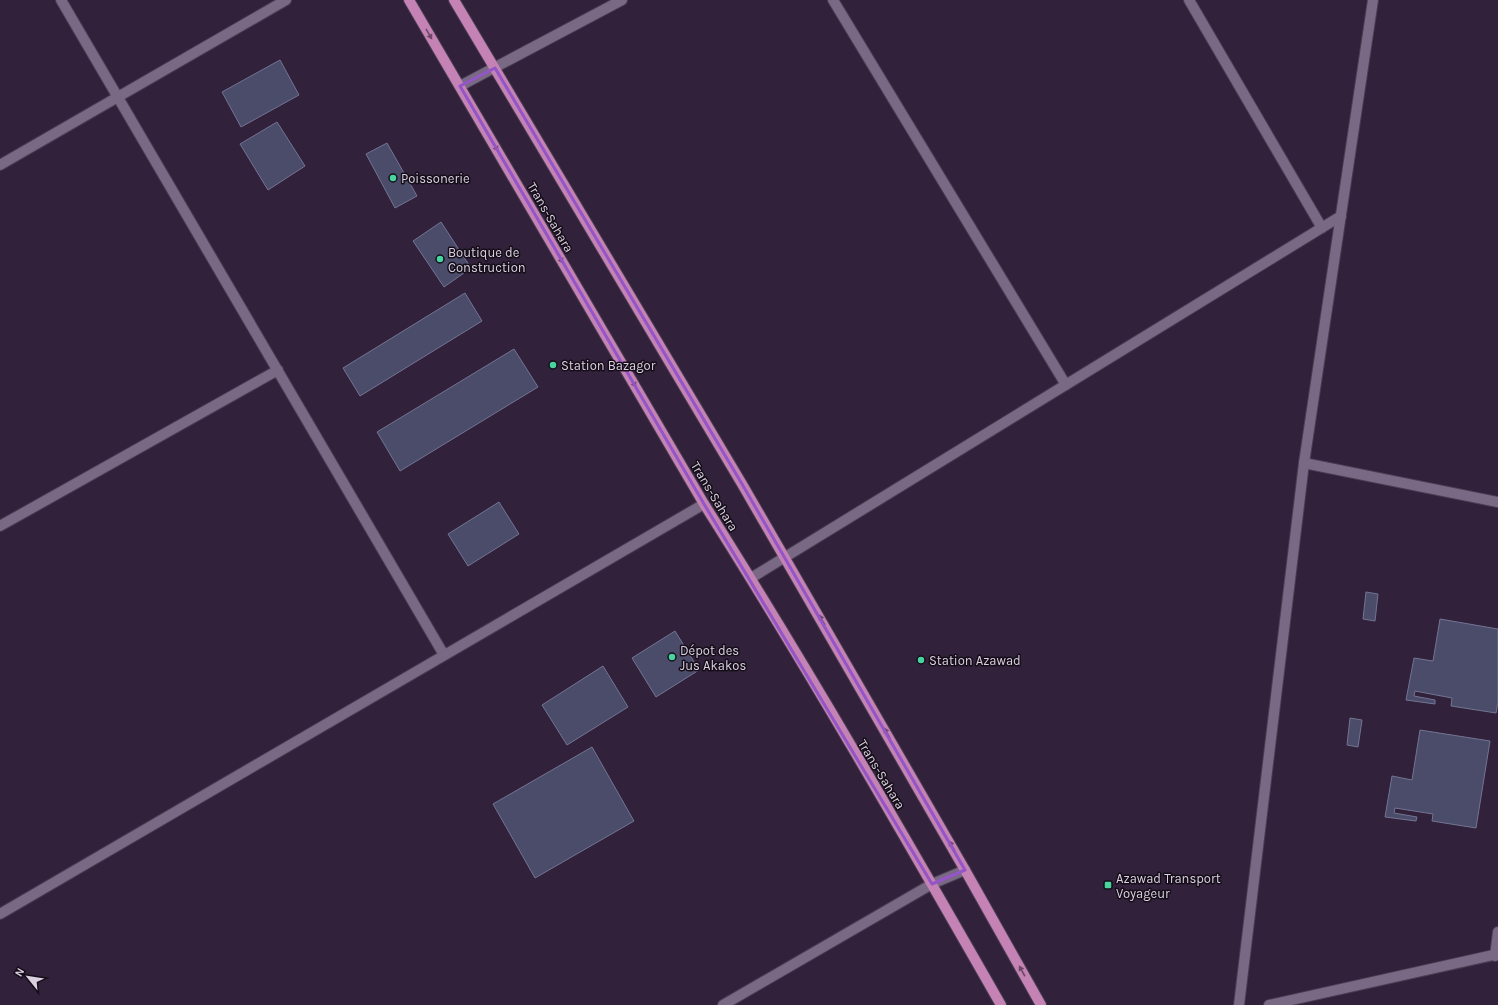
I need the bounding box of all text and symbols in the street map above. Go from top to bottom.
one-way arrow [425,28,432,40]
one-way arrow [491,140,498,152]
place label: Poissonerie [401,171,470,186]
marker: Poissonerie [388,173,398,183]
street label: Trans-Sahara [524,180,577,255]
place label: Boutique de Construction [448,245,526,275]
one-way arrow [557,252,564,264]
marker: Boutique de Construction [435,254,445,264]
place label: Station Bazagor [561,358,656,373]
marker: Station Bazagor [548,360,558,370]
one-way arrow [629,376,636,388]
street label: Trans-Sahara [688,459,741,534]
one-way arrow [818,615,825,626]
place label: Dépot des Jus Akakos [680,643,746,673]
marker: Dépot des Jus Akakos [667,652,677,662]
place label: Station Azawad [929,653,1021,668]
marker: Station Azawad [916,655,926,665]
one-way arrow [883,727,890,739]
street label: Trans-Sahara [855,737,908,812]
one-way arrow [948,840,955,852]
place label: Azawad Transport Voyageur [1116,871,1221,901]
marker: Azawad Transport Voyageur [1103,880,1113,890]
north arrow [8,957,48,997]
one-way arrow [1019,965,1026,977]
text: N [12,966,27,979]

